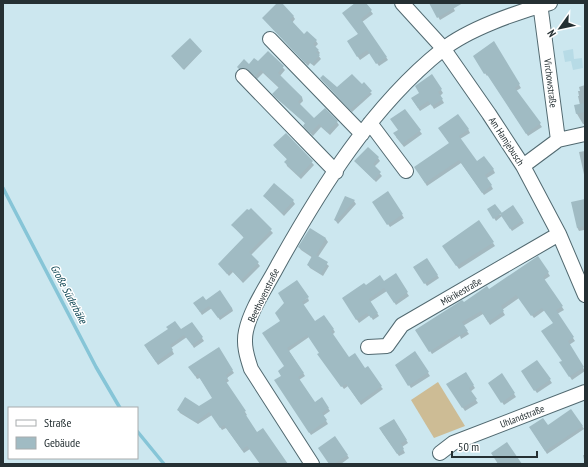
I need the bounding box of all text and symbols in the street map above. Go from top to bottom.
north arrow [540,8,580,48]
text: N [544,27,559,40]
street label: Virchowstraße [541,57,560,108]
street label: Am Hamjebusch [486,114,527,168]
water label: Große Süderbäke [48,262,91,327]
street label: Beethovenstraße [245,266,282,324]
street label: Mörikestraße [438,274,484,308]
street label: Uhlandstraße [498,402,546,431]
legend [8,407,138,459]
text: Straße [44,415,71,430]
scale bar [452,433,537,459]
text: Gebäude [44,435,80,450]
text: 50 m [458,439,479,454]

